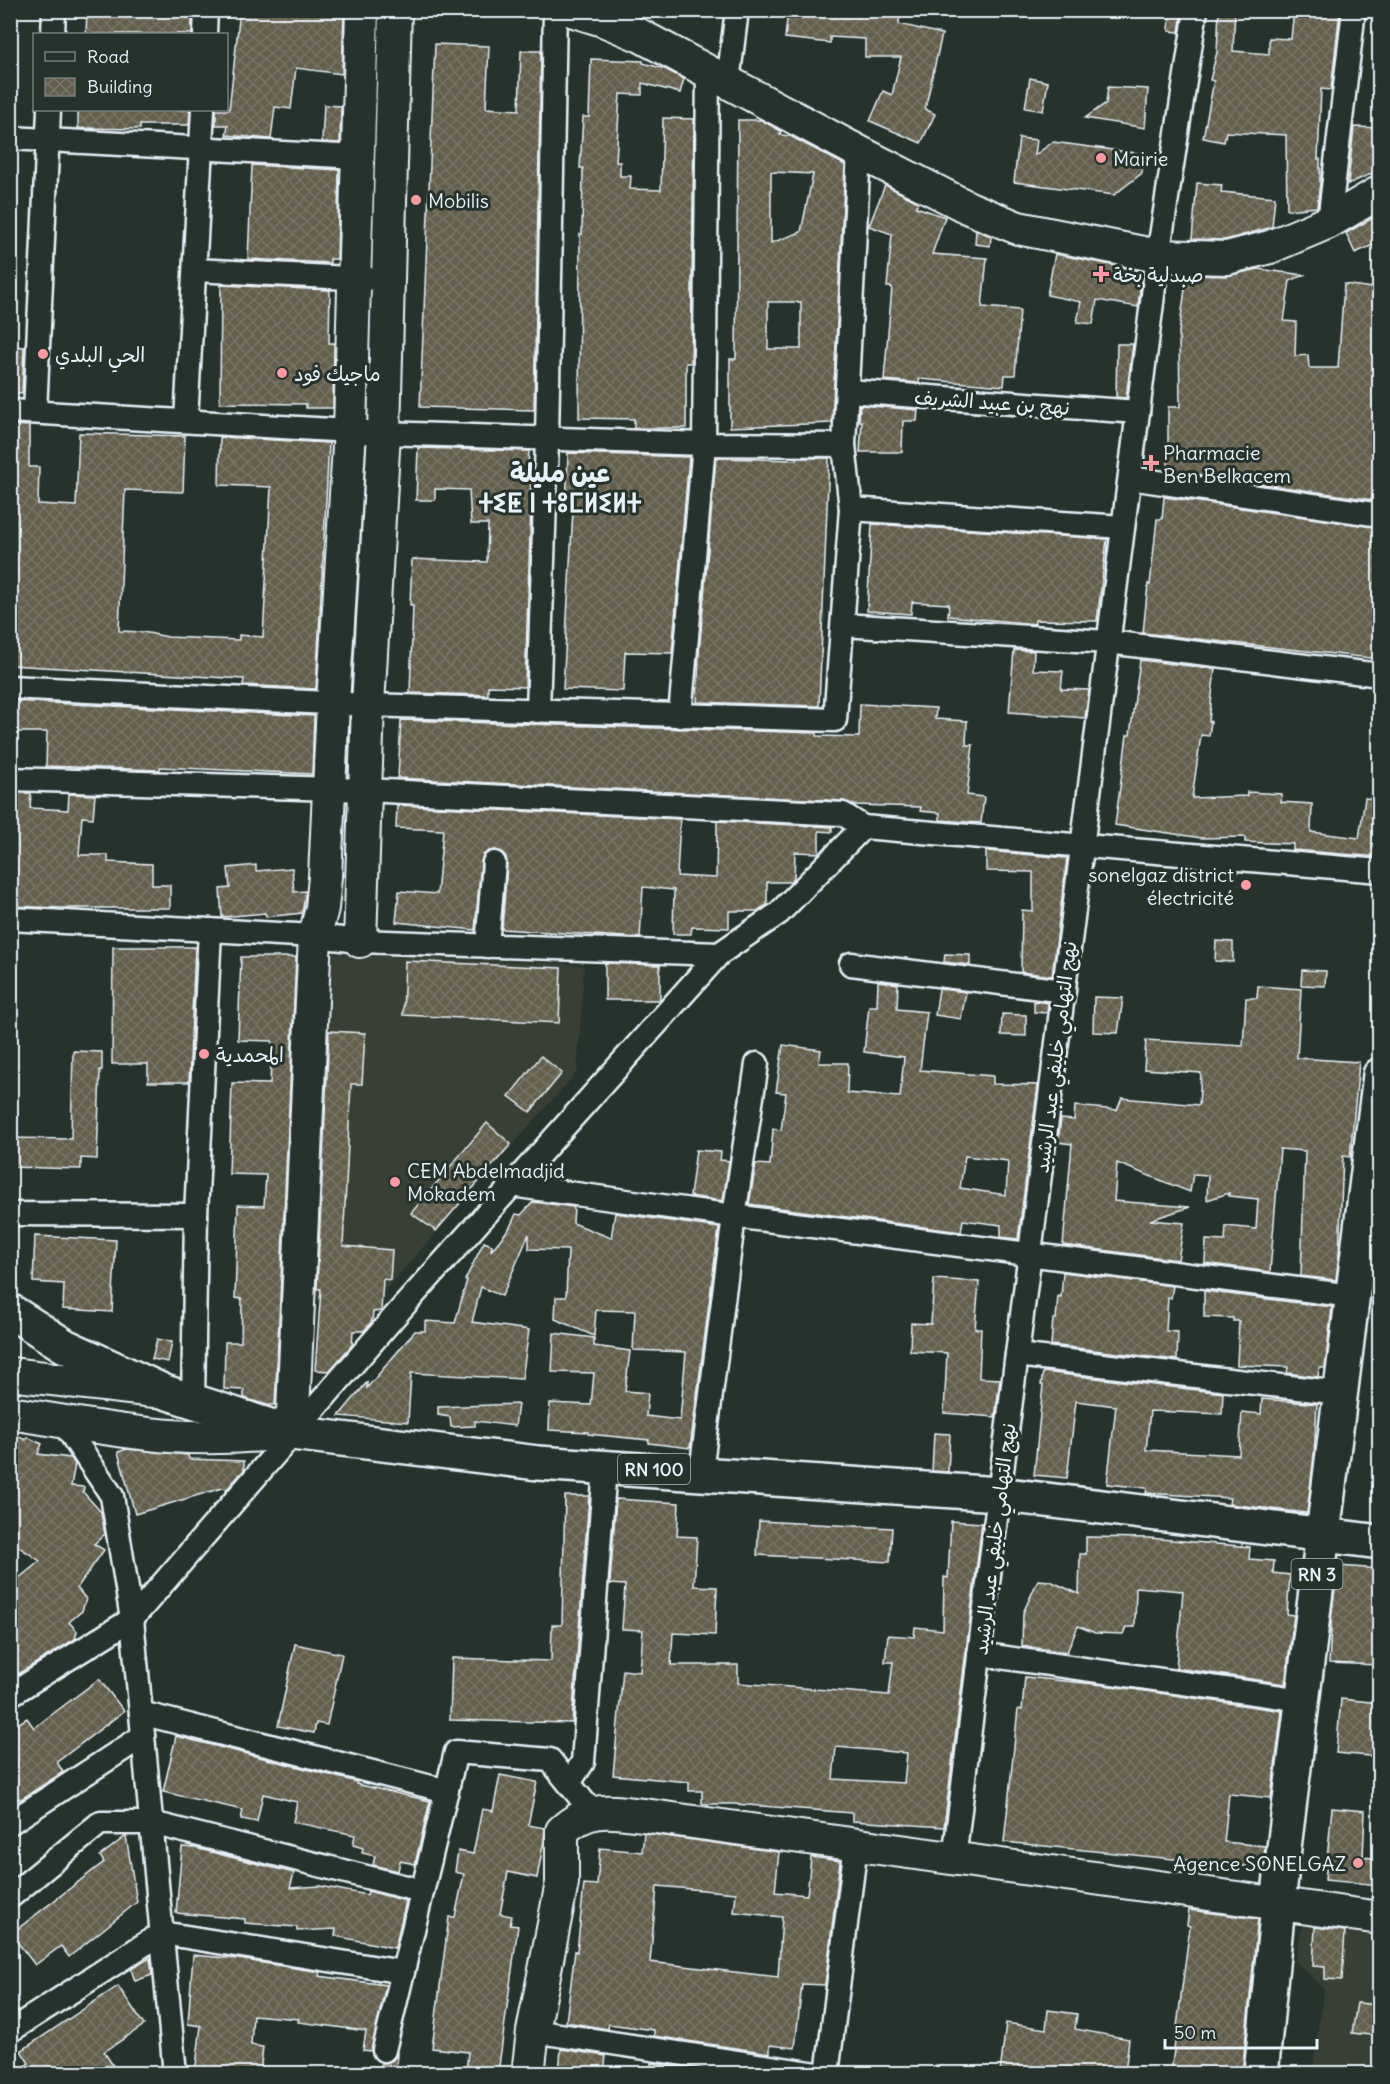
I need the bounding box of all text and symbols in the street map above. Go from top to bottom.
legend [33,33,228,111]
text: Road [87,45,130,68]
text: Building [87,75,152,98]
place label: Mairie [1113,146,1168,171]
marker: Mairie [1094,151,1108,165]
place label: Mobilis [428,188,489,213]
marker: Mobilis [409,193,423,207]
place label: صبدلية بخة [1113,262,1204,287]
marker: صبدلية بخة [1094,267,1108,281]
place label: الحي البلدي [55,342,145,373]
marker: الحي البلدي [36,347,50,361]
place label: ماجيك فود [294,361,381,386]
marker: ماجيك فود [275,366,289,380]
street label: نهج بن عبيد الشريف [913,384,1071,422]
place label: Pharmacie Ben Belkacem [1163,440,1291,488]
district label: عين مليلة ⵜⵉⵟ ⵏ ⵜⵓⵎⵍⵉⵍⵜ [479,456,642,519]
marker: Pharmacie Ben Belkacem [1144,456,1158,470]
place label: sonelgaz district électricité [1088,862,1234,910]
marker: sonelgaz district électricité [1239,878,1253,892]
street label: نهج التهامي خليفي عبد الرشيد [1028,940,1088,1175]
place label: المحمدية [216,1042,284,1067]
marker: المحمدية [197,1047,211,1061]
place label: CEM Abdelmadjid Mokadem [407,1158,565,1206]
marker: CEM Abdelmadjid Mokadem [388,1175,402,1189]
street label: نهج التهامي خليفي عبد الرشيد [967,1422,1027,1657]
road number: RN 100 [618,1454,690,1484]
road number: RN 3 [1292,1559,1342,1589]
place label: Agence SONELGAZ [1173,1851,1346,1876]
marker: Agence SONELGAZ [1351,1856,1365,1870]
scale bar [1165,2012,1316,2050]
text: 50 m [1174,2021,1216,2044]

